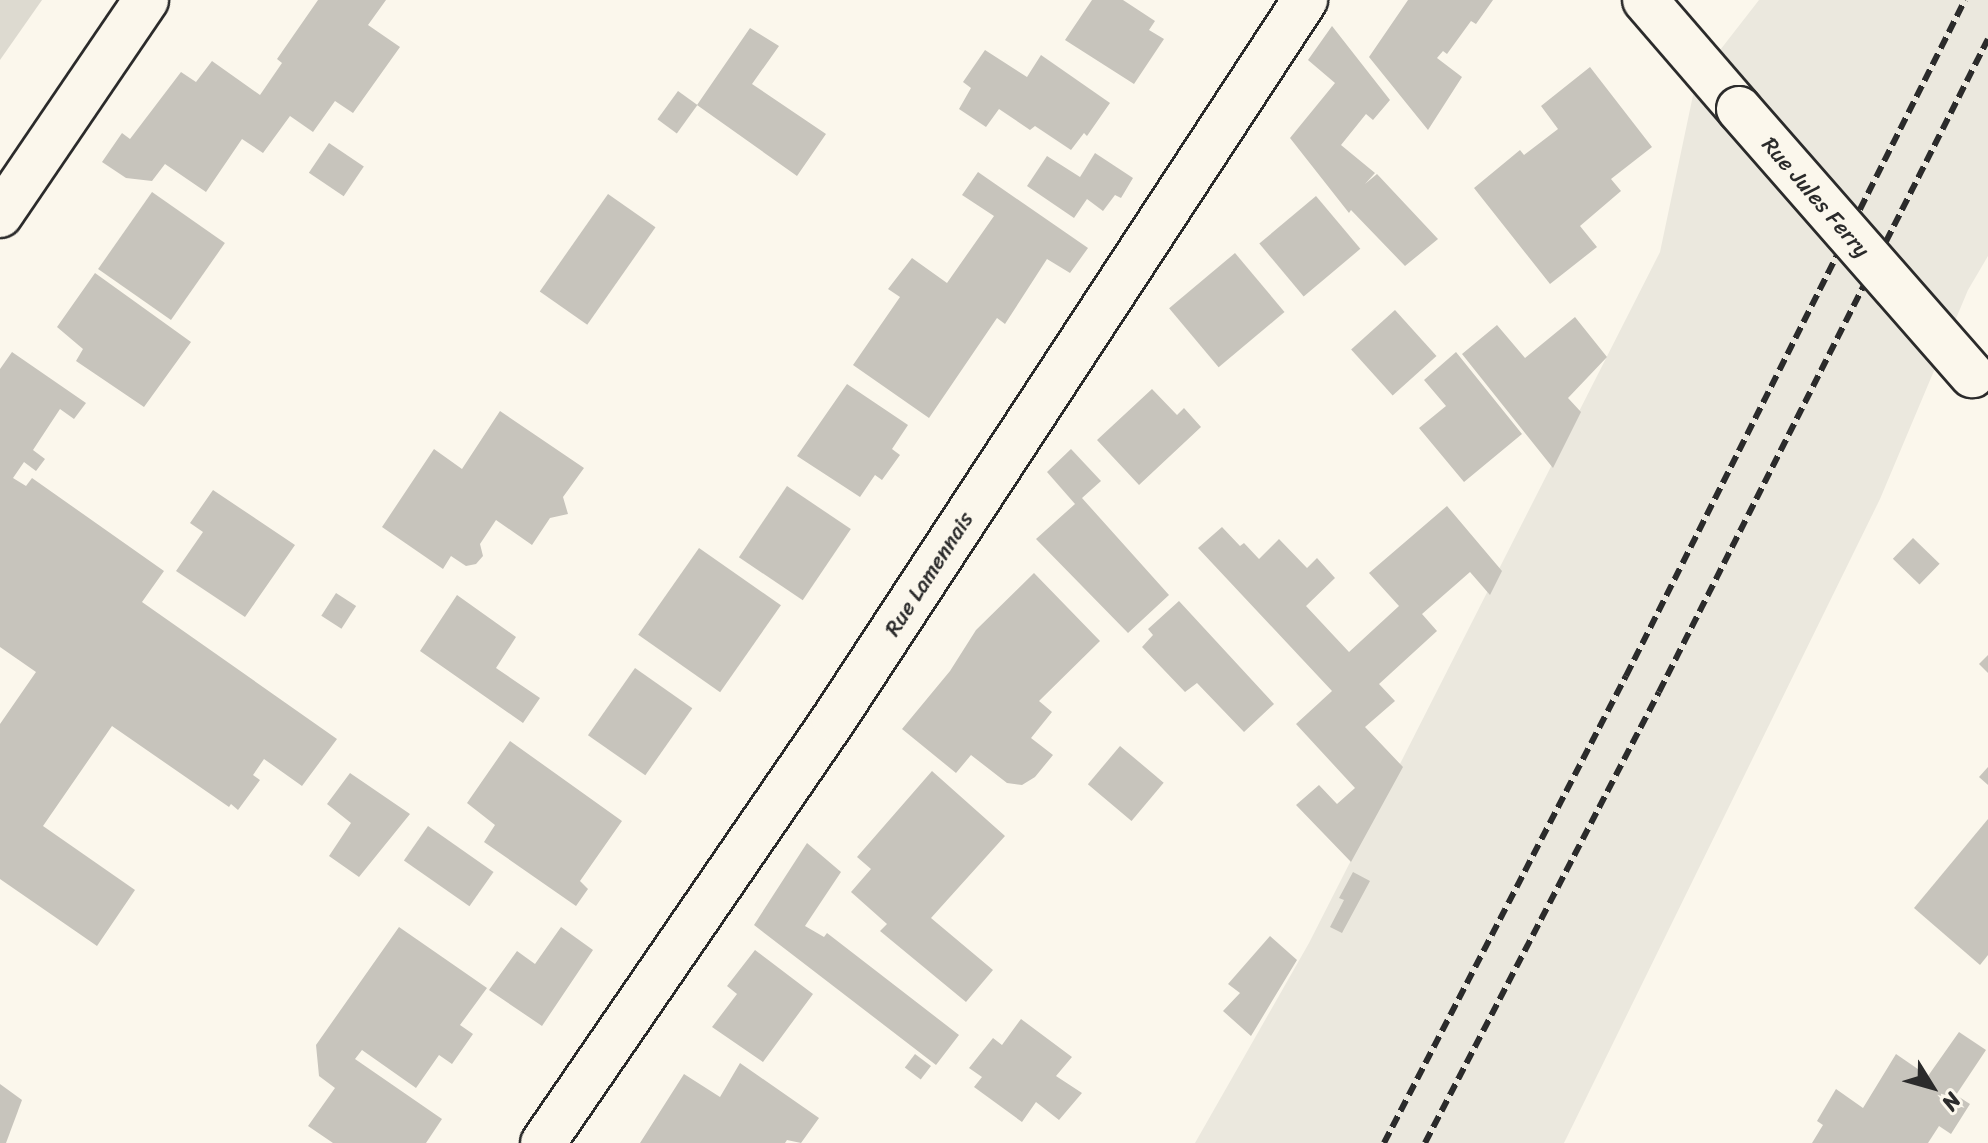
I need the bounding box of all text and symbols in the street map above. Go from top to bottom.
street label: Rue Jules Ferry [1757,132,1875,262]
street label: Rue Lamennais [879,507,979,641]
north arrow [1892,1047,1972,1127]
text: N [1931,1084,1972,1120]

